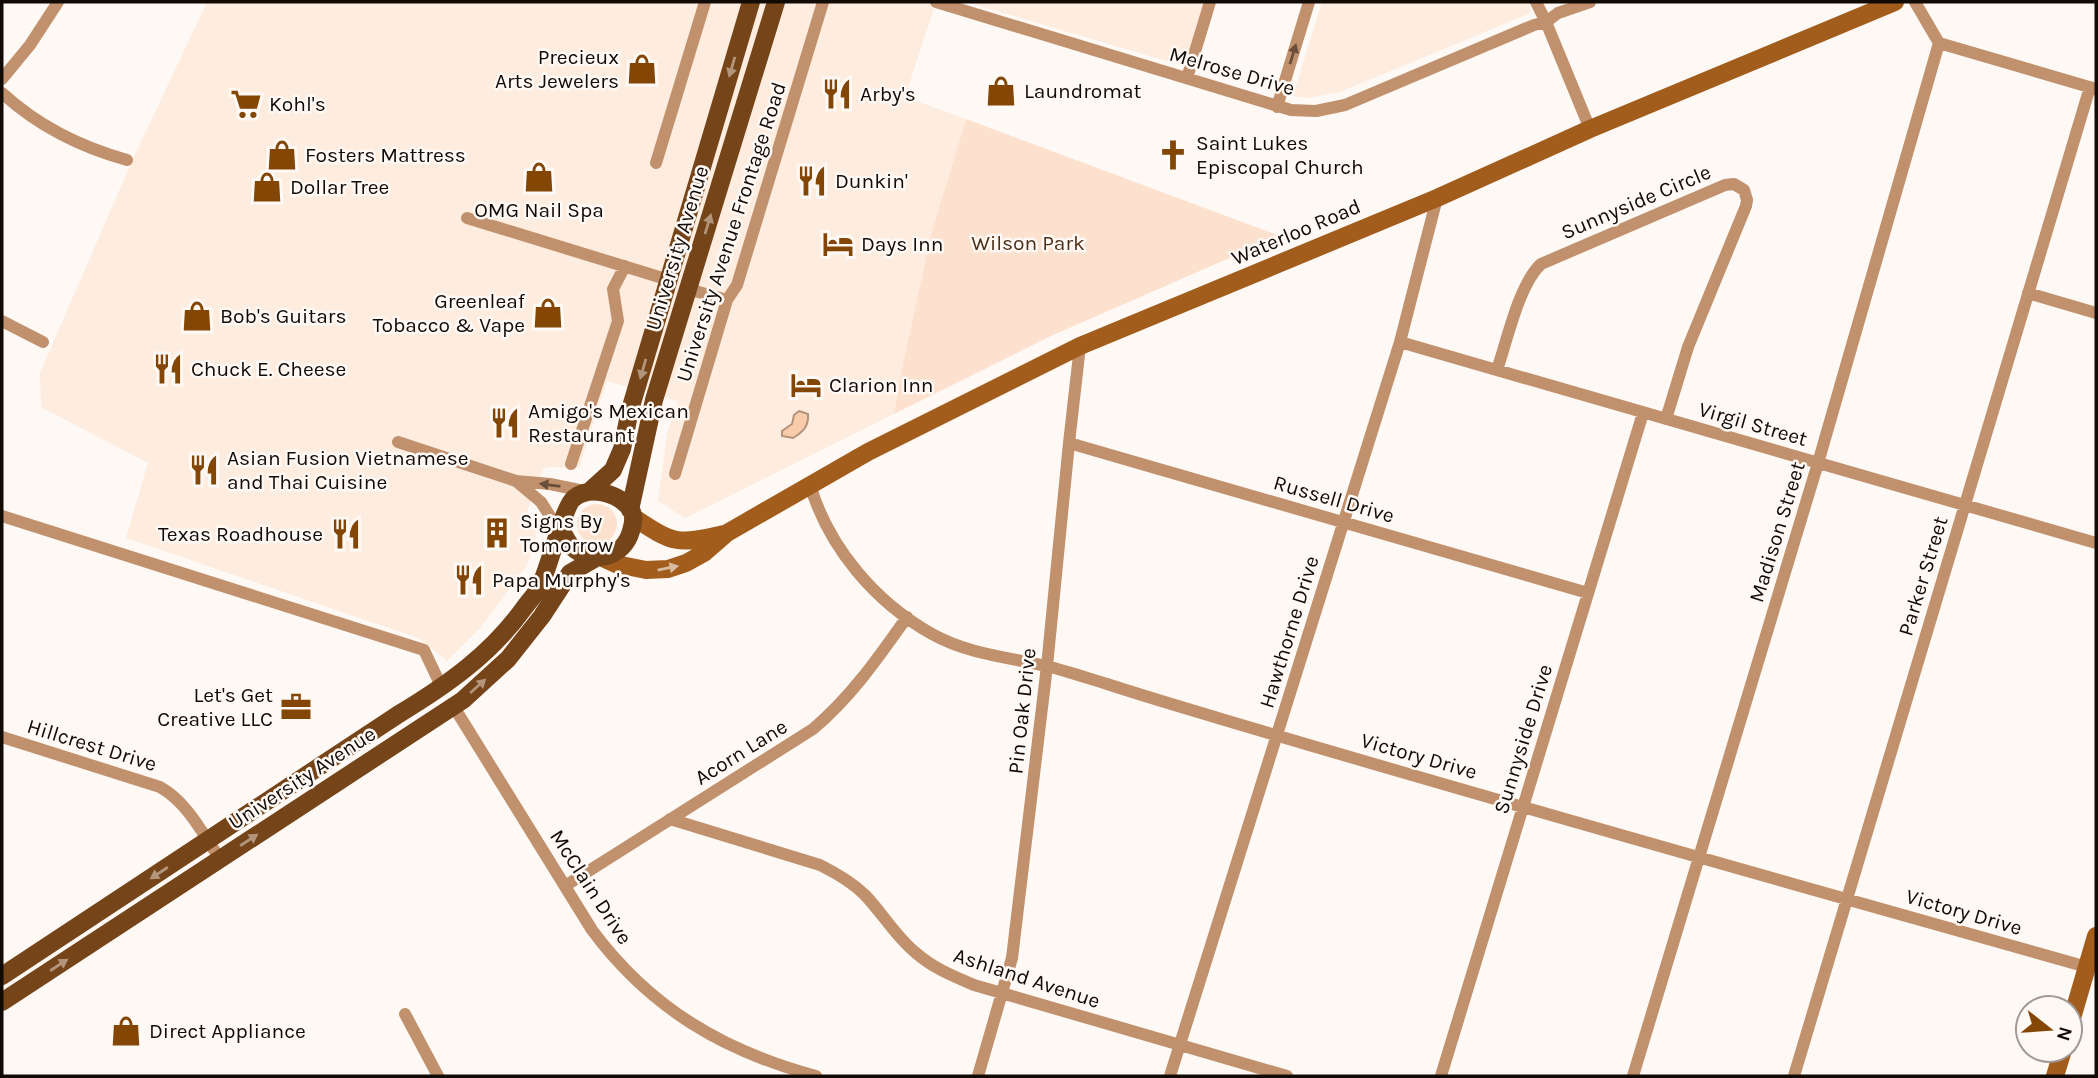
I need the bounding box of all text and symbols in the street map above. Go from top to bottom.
street label: Melrose Drive [1167,42,1297,100]
one-way arrow [1289,43,1299,64]
place label: Precieux Arts Jewelers [495,45,619,93]
shop icon: Precieux Arts Jewelers [625,52,659,86]
one-way arrow [726,57,736,78]
shop icon: Laundromat [984,74,1018,108]
restaurant icon: Arby's [820,77,854,111]
street label: University Avenue Frontage Road [671,79,791,385]
place label: Laundromat [1024,79,1141,103]
place label: Arby's [860,82,916,106]
supermarket icon: Kohl's [229,87,263,121]
place label: Kohl's [269,92,326,116]
place label: Saint Lukes Episcopal Church [1196,131,1364,179]
shop icon: Fosters Mattress [265,138,299,172]
church icon: Saint Lukes Episcopal Church [1156,138,1190,172]
place label: Fosters Mattress [305,143,466,167]
shop icon: OMG Nail Spa [522,160,556,194]
street label: Sunnyside Circle [1558,160,1714,244]
street label: University Avenue [640,163,714,333]
restaurant icon: Dunkin' [795,164,829,198]
place label: Dunkin' [835,169,908,193]
shop icon: Dollar Tree [250,170,284,204]
place label: Dollar Tree [290,175,389,199]
street label: Waterloo Road [1228,194,1364,270]
place label: OMG Nail Spa [474,198,604,222]
one-way arrow [703,213,714,234]
hotel icon: Days Inn [821,227,855,261]
park label: Wilson Park [971,231,1085,255]
place label: Days Inn [861,232,943,256]
place label: Greenleaf Tobacco & Vape [373,289,526,337]
shop icon: Greenleaf Tobacco & Vape [531,296,565,330]
shop icon: Bob's Guitars [180,299,214,333]
place label: Bob's Guitars [220,304,346,328]
restaurant icon: Chuck E. Cheese [151,352,185,386]
place label: Chuck E. Cheese [191,357,346,381]
one-way arrow [637,359,647,380]
hotel icon: Clarion Inn [789,368,823,402]
place label: Clarion Inn [829,373,934,397]
street label: Virgil Street [1696,397,1810,451]
place label: Amigo's Mexican Restaurant [528,399,689,447]
restaurant icon: Amigo's Mexican Restaurant [488,406,522,440]
place label: Asian Fusion Vietnamese and Thai Cuisine [227,446,468,494]
restaurant icon: Asian Fusion Vietnamese and Thai Cuisine [187,453,221,487]
street label: Madison Street [1744,459,1810,605]
street label: Russell Drive [1271,470,1397,528]
one-way arrow [539,479,561,490]
place label: Signs By Tomorrow [520,509,613,557]
street label: Parker Street [1893,513,1953,639]
building icon: Signs By Tomorrow [480,516,514,550]
restaurant icon: Texas Roadhouse [329,517,363,551]
place label: Texas Roadhouse [158,522,323,546]
street label: Hawthorne Drive [1254,553,1324,711]
one-way arrow [658,562,680,573]
restaurant icon: Papa Murphy's [452,563,486,597]
place label: Papa Murphy's [492,568,631,592]
street label: Pin Oak Drive [1003,647,1041,775]
street label: Sunnyside Drive [1489,661,1557,817]
one-way arrow [470,679,487,694]
place label: Let's Get Creative LLC [157,683,273,731]
office icon: Let's Get Creative LLC [279,690,313,724]
street label: Hillcrest Drive [24,714,160,776]
street label: Acorn Lane [690,714,792,790]
street label: University Avenue [224,721,380,835]
street label: Victory Drive [1358,728,1480,784]
street label: McClain Drive [545,825,637,949]
one-way arrow [239,833,258,846]
one-way arrow [150,866,168,880]
street label: Victory Drive [1903,884,2025,940]
street label: Ashland Avenue [951,943,1103,1013]
one-way arrow [49,959,68,972]
north arrow [2014,994,2084,1064]
shop icon: Direct Appliance [109,1014,143,1048]
place label: Direct Appliance [149,1019,306,1043]
text: N [2052,1024,2077,1043]

